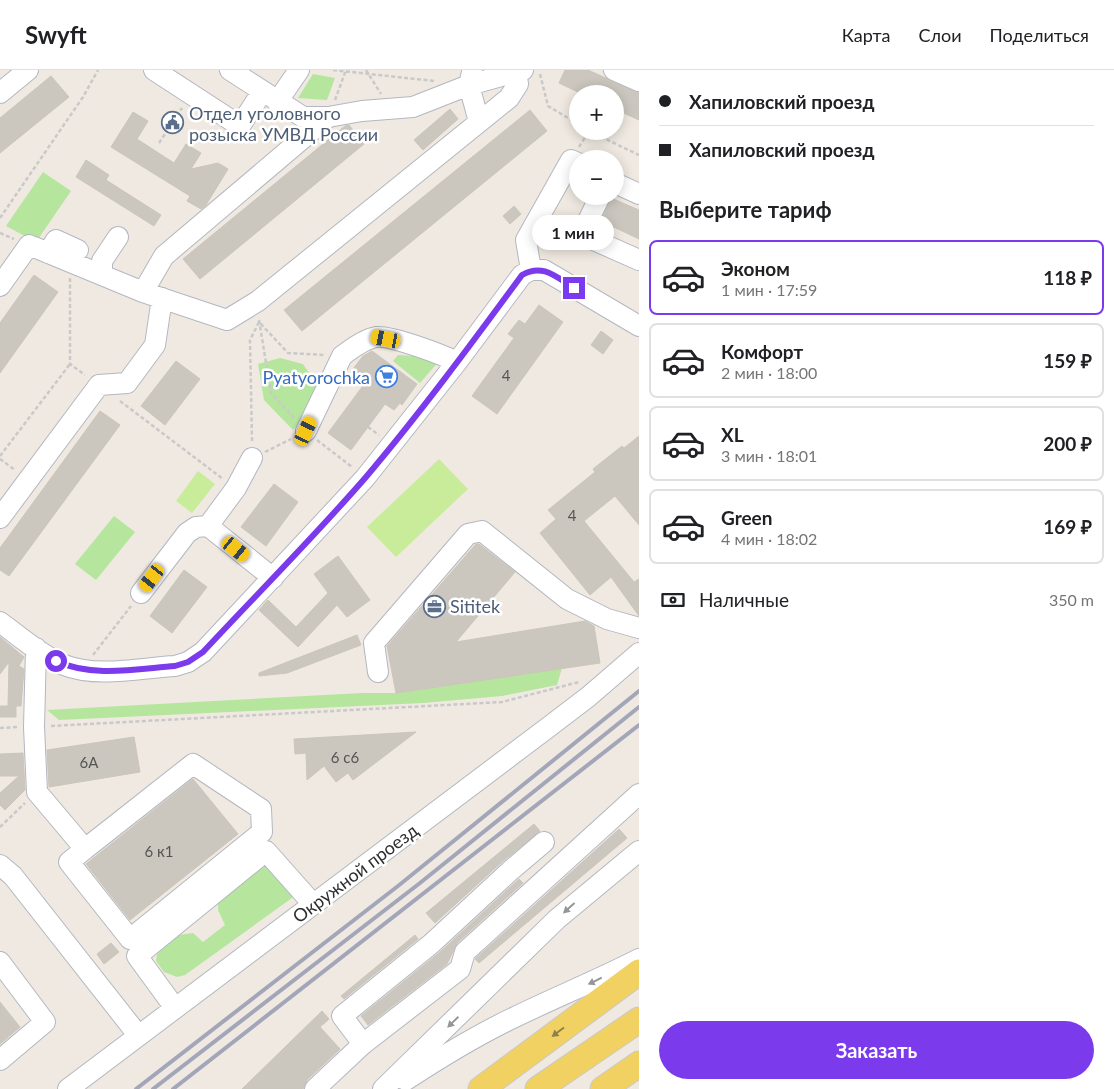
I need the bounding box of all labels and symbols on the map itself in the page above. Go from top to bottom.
place label: Отдел уголовного розыска УМВД России [189,102,378,145]
public building icon: Отдел уголовного розыска УМВД России [161,111,185,135]
callout: 1 мин [533,216,615,250]
route end [563,277,585,299]
car [369,329,402,349]
supermarket icon: Pyatyorochka [374,365,398,389]
place label: Pyatyorochka [262,366,370,388]
house number: 4 [502,366,511,384]
car [292,414,319,448]
house number: 4 [568,506,577,524]
car [219,534,252,564]
car [136,562,167,594]
office icon: Sititek [422,594,446,618]
place label: Sititek [450,595,501,617]
route start [45,650,67,672]
house number: 6 с6 [331,748,359,766]
house number: 6А [80,753,99,771]
street label: Окружной проезд [288,819,422,927]
house number: 6 к1 [144,842,174,860]
one-way arrow [564,902,576,914]
one-way arrow [588,977,603,985]
one-way arrow [448,1016,460,1028]
one-way arrow [551,1027,565,1037]

